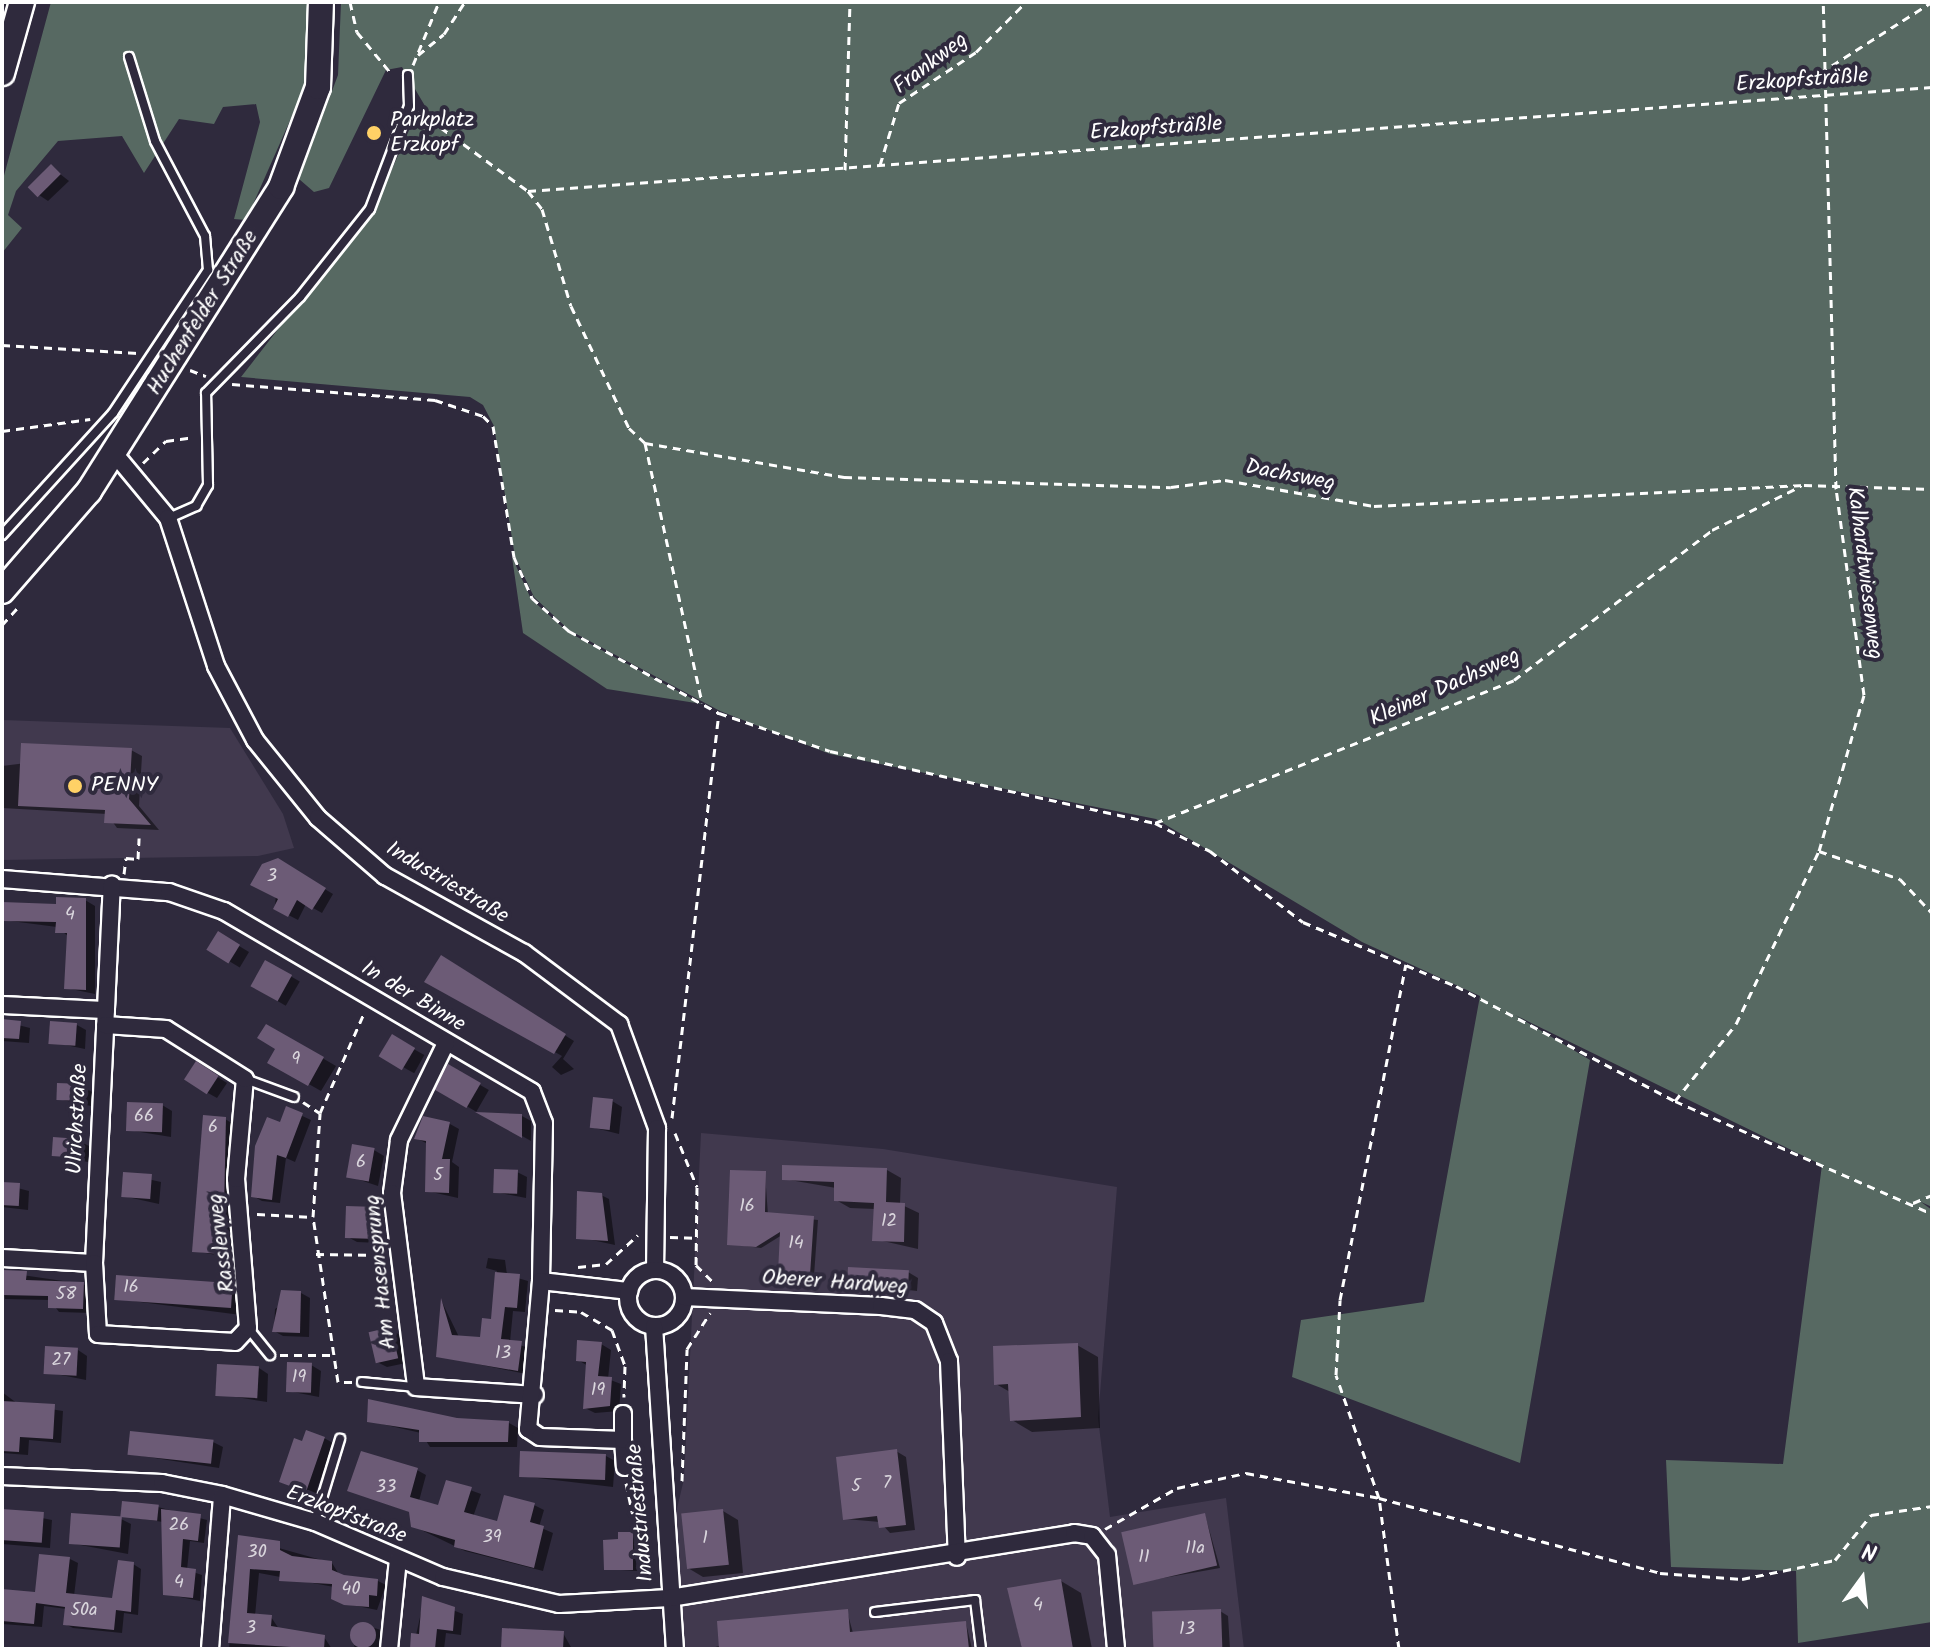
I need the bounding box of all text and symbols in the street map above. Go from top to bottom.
street label: Frankweg [889,27,973,101]
street label: Erzkopfsträßle [1735,63,1869,99]
place label: Parkplatz Erzkopf [390,107,474,158]
street label: Erzkopfsträßle [1089,111,1223,147]
marker: Parkplatz Erzkopf [365,124,383,142]
street label: Huchenfelder Straße [142,226,264,400]
street label: Dachsweg [1243,454,1337,498]
street label: Kalhardtwiesenweg [1840,485,1888,661]
street label: Kleiner Dachsweg [1366,643,1524,733]
place label: PENNY [91,773,158,799]
marker: PENNY [66,777,84,795]
street label: Industriestraße [381,836,513,930]
house number: 3 [267,866,277,888]
house number: 4 [65,904,75,926]
street label: In der Binne [356,956,470,1038]
house number: 9 [292,1049,300,1071]
street label: Ulrichstraße [62,1063,94,1175]
house number: 66 [134,1106,154,1128]
house number: 6 [208,1117,218,1139]
house number: 6 [356,1152,366,1174]
house number: 5 [433,1165,443,1187]
street label: Rasslerweg [203,1192,241,1294]
street label: Am Hasensprung [360,1193,402,1351]
house number: 16 [739,1196,755,1218]
house number: 12 [881,1211,897,1233]
house number: 14 [788,1233,804,1255]
street label: Oberer Hardweg [761,1265,909,1301]
house number: 16 [123,1277,139,1299]
house number: 58 [56,1284,76,1306]
house number: 13 [495,1343,511,1365]
house number: 27 [52,1350,70,1372]
house number: 19 [292,1367,306,1389]
house number: 19 [591,1380,605,1402]
street label: Industriestraße [622,1443,660,1583]
house number: 7 [883,1473,891,1495]
house number: 5 [851,1476,861,1498]
house number: 33 [376,1477,396,1499]
street label: Erzkopfstraße [282,1480,410,1550]
house number: 26 [169,1515,189,1537]
house number: 39 [482,1527,502,1549]
house number: 1 [702,1528,708,1550]
text: N [1857,1537,1880,1574]
house number: 11a [1185,1538,1205,1560]
north arrow [1822,1539,1902,1619]
house number: 30 [247,1542,267,1564]
house number: 11 [1138,1547,1150,1569]
house number: 4 [174,1572,184,1594]
house number: 40 [342,1579,360,1601]
house number: 4 [1033,1595,1043,1617]
house number: 50a [70,1600,98,1622]
house number: 3 [246,1618,256,1640]
house number: 13 [1179,1619,1195,1641]

